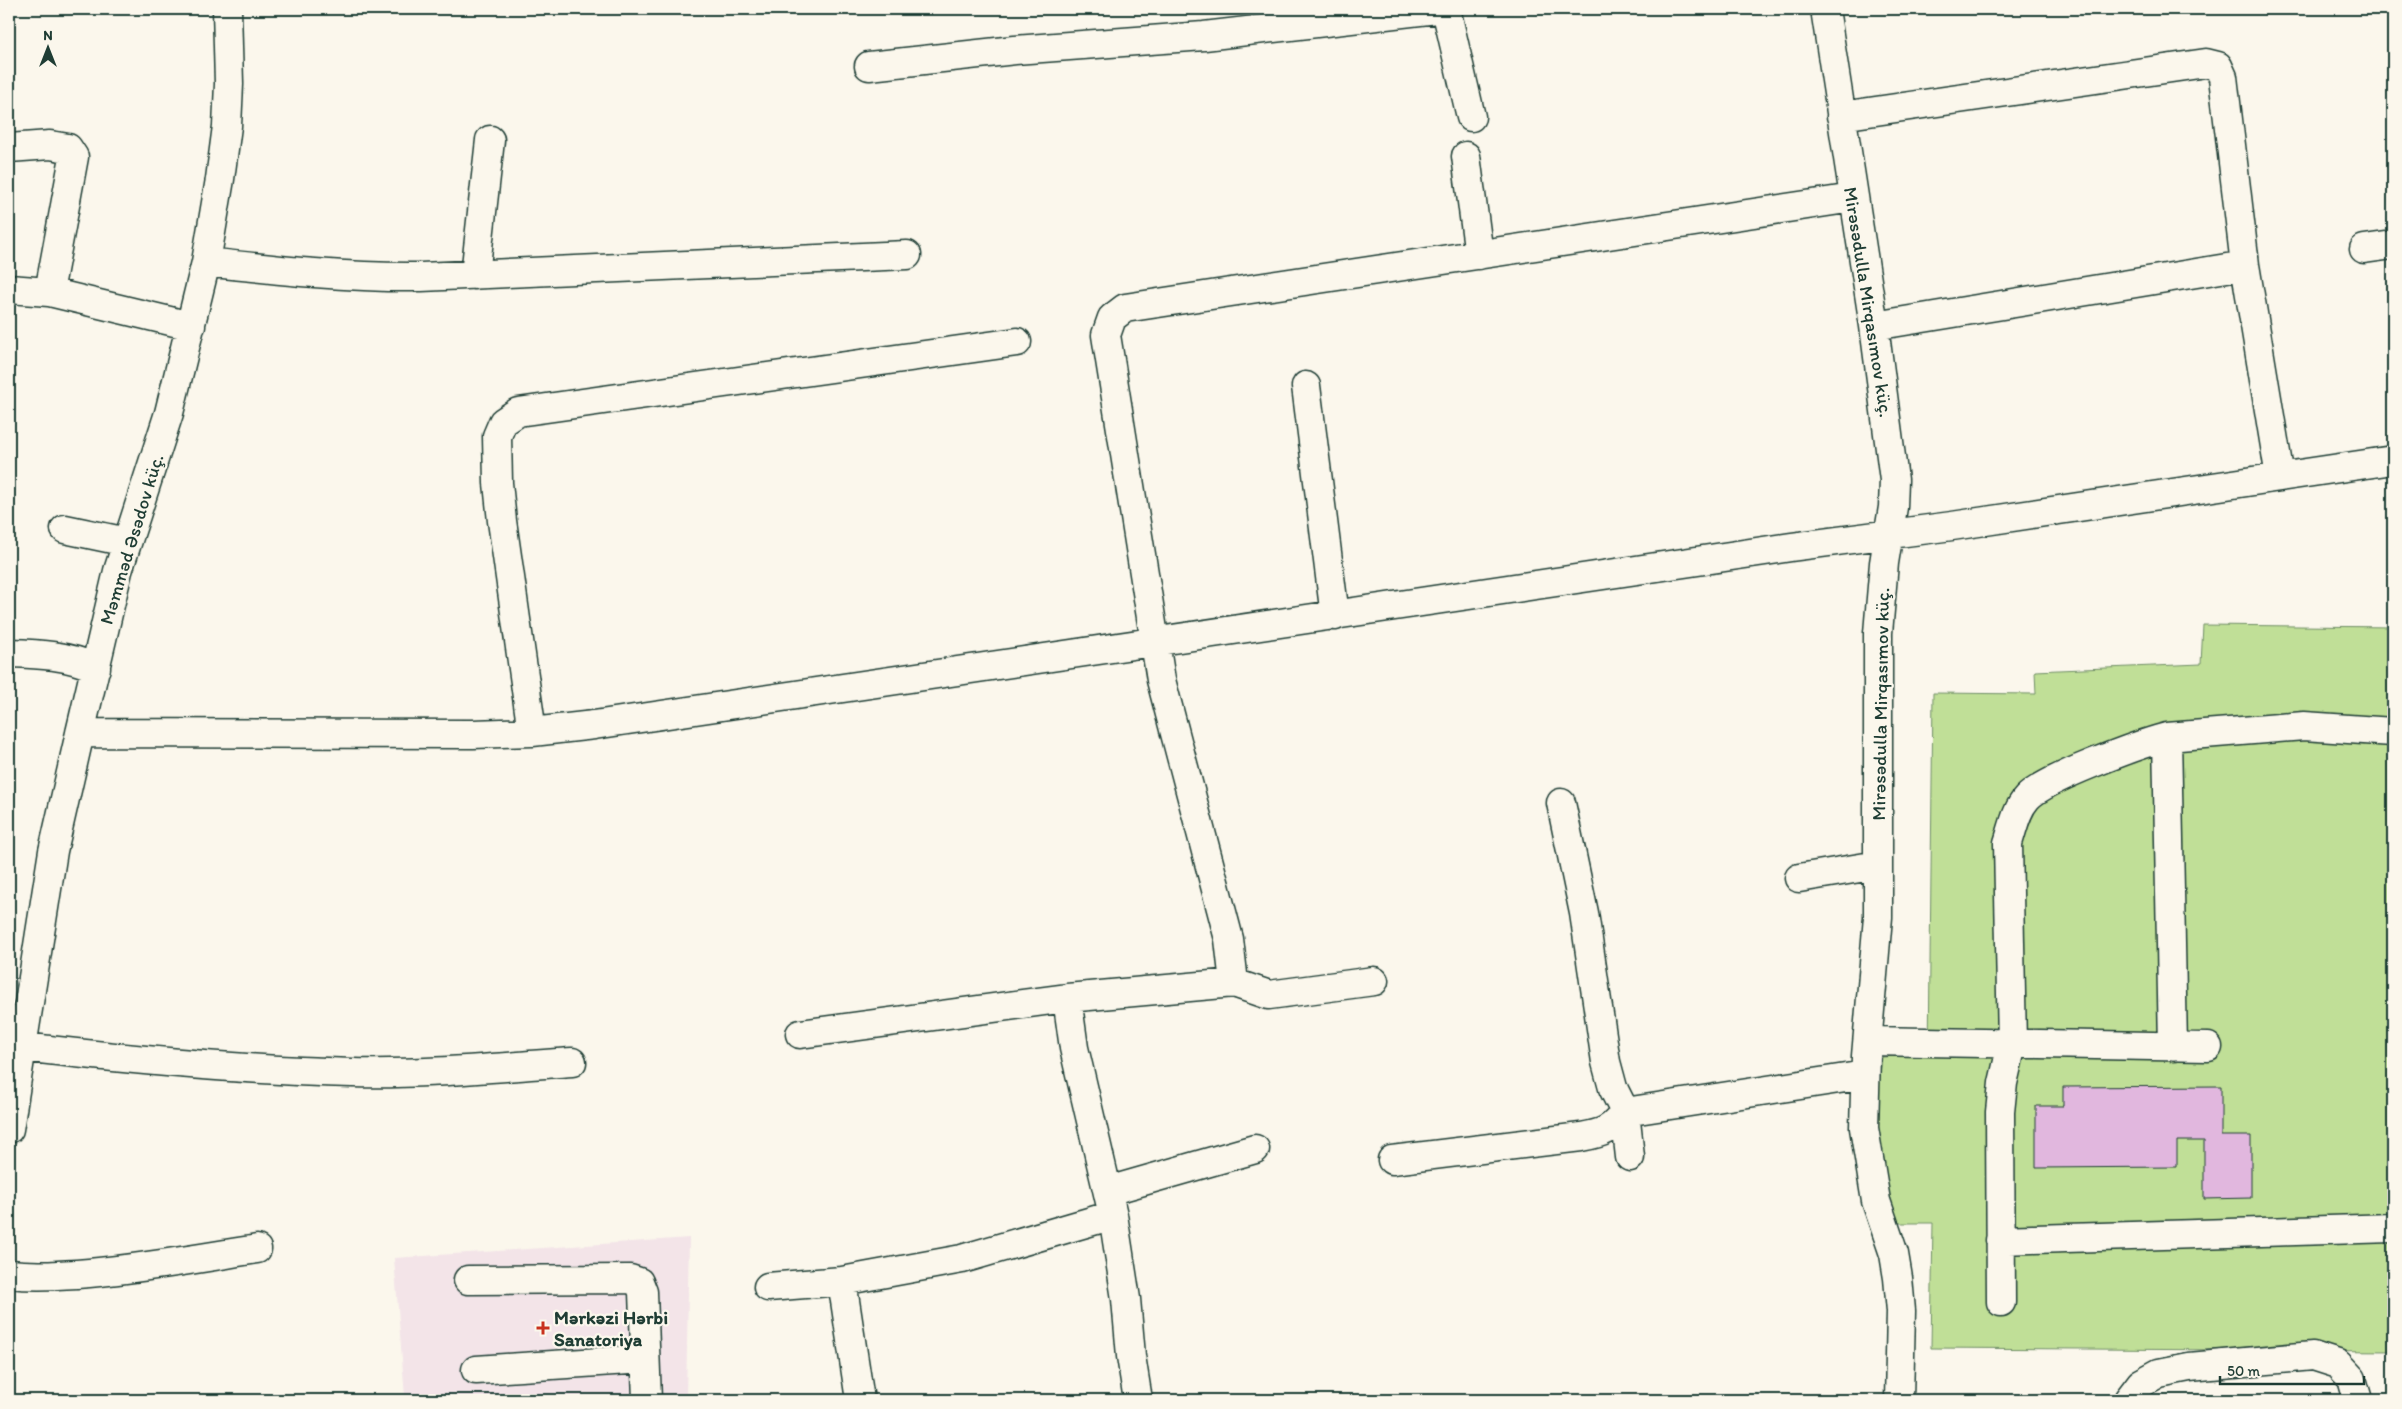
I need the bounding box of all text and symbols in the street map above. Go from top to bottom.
north arrow [22,22,72,72]
text: N [43,27,53,44]
street label: Mirəsədulla Mirqasımov küç. [1839,185,1898,419]
street label: Məmməd Əsədov küç. [95,451,168,627]
street label: Mirəsədulla Mirqasımov küç. [1867,587,1894,821]
place label: Mərkəzi Hərbi Sanatoriya [554,1306,668,1351]
marker: Mərkəzi Hərbi Sanatoriya [536,1321,550,1335]
scale bar [2220,1354,2363,1386]
text: 50 m [2227,1362,2260,1380]

